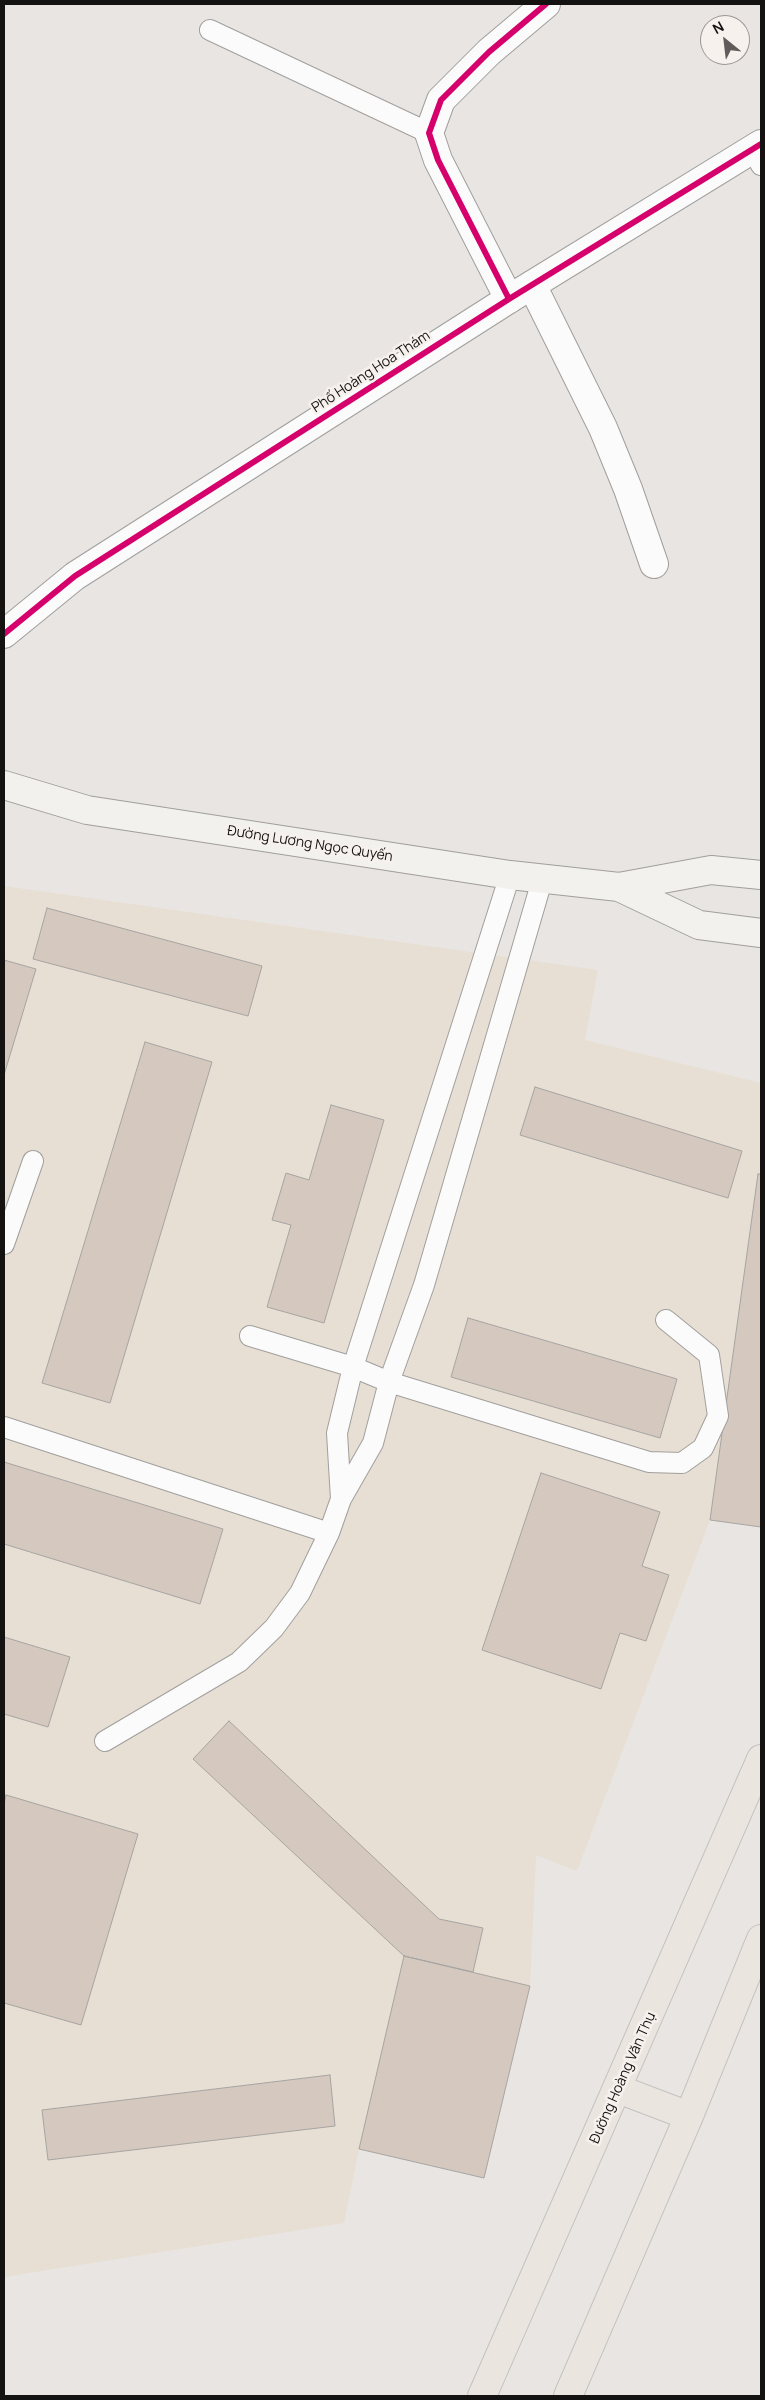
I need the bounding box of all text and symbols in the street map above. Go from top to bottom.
north arrow [700,15,750,65]
text: N [709,17,727,38]
street label: Phố Hoàng Hoa Thám [309,327,433,417]
street label: Đường Lương Ngọc Quyến [226,823,394,865]
street label: Đường Hoàng Văn Thụ [586,2010,660,2146]

